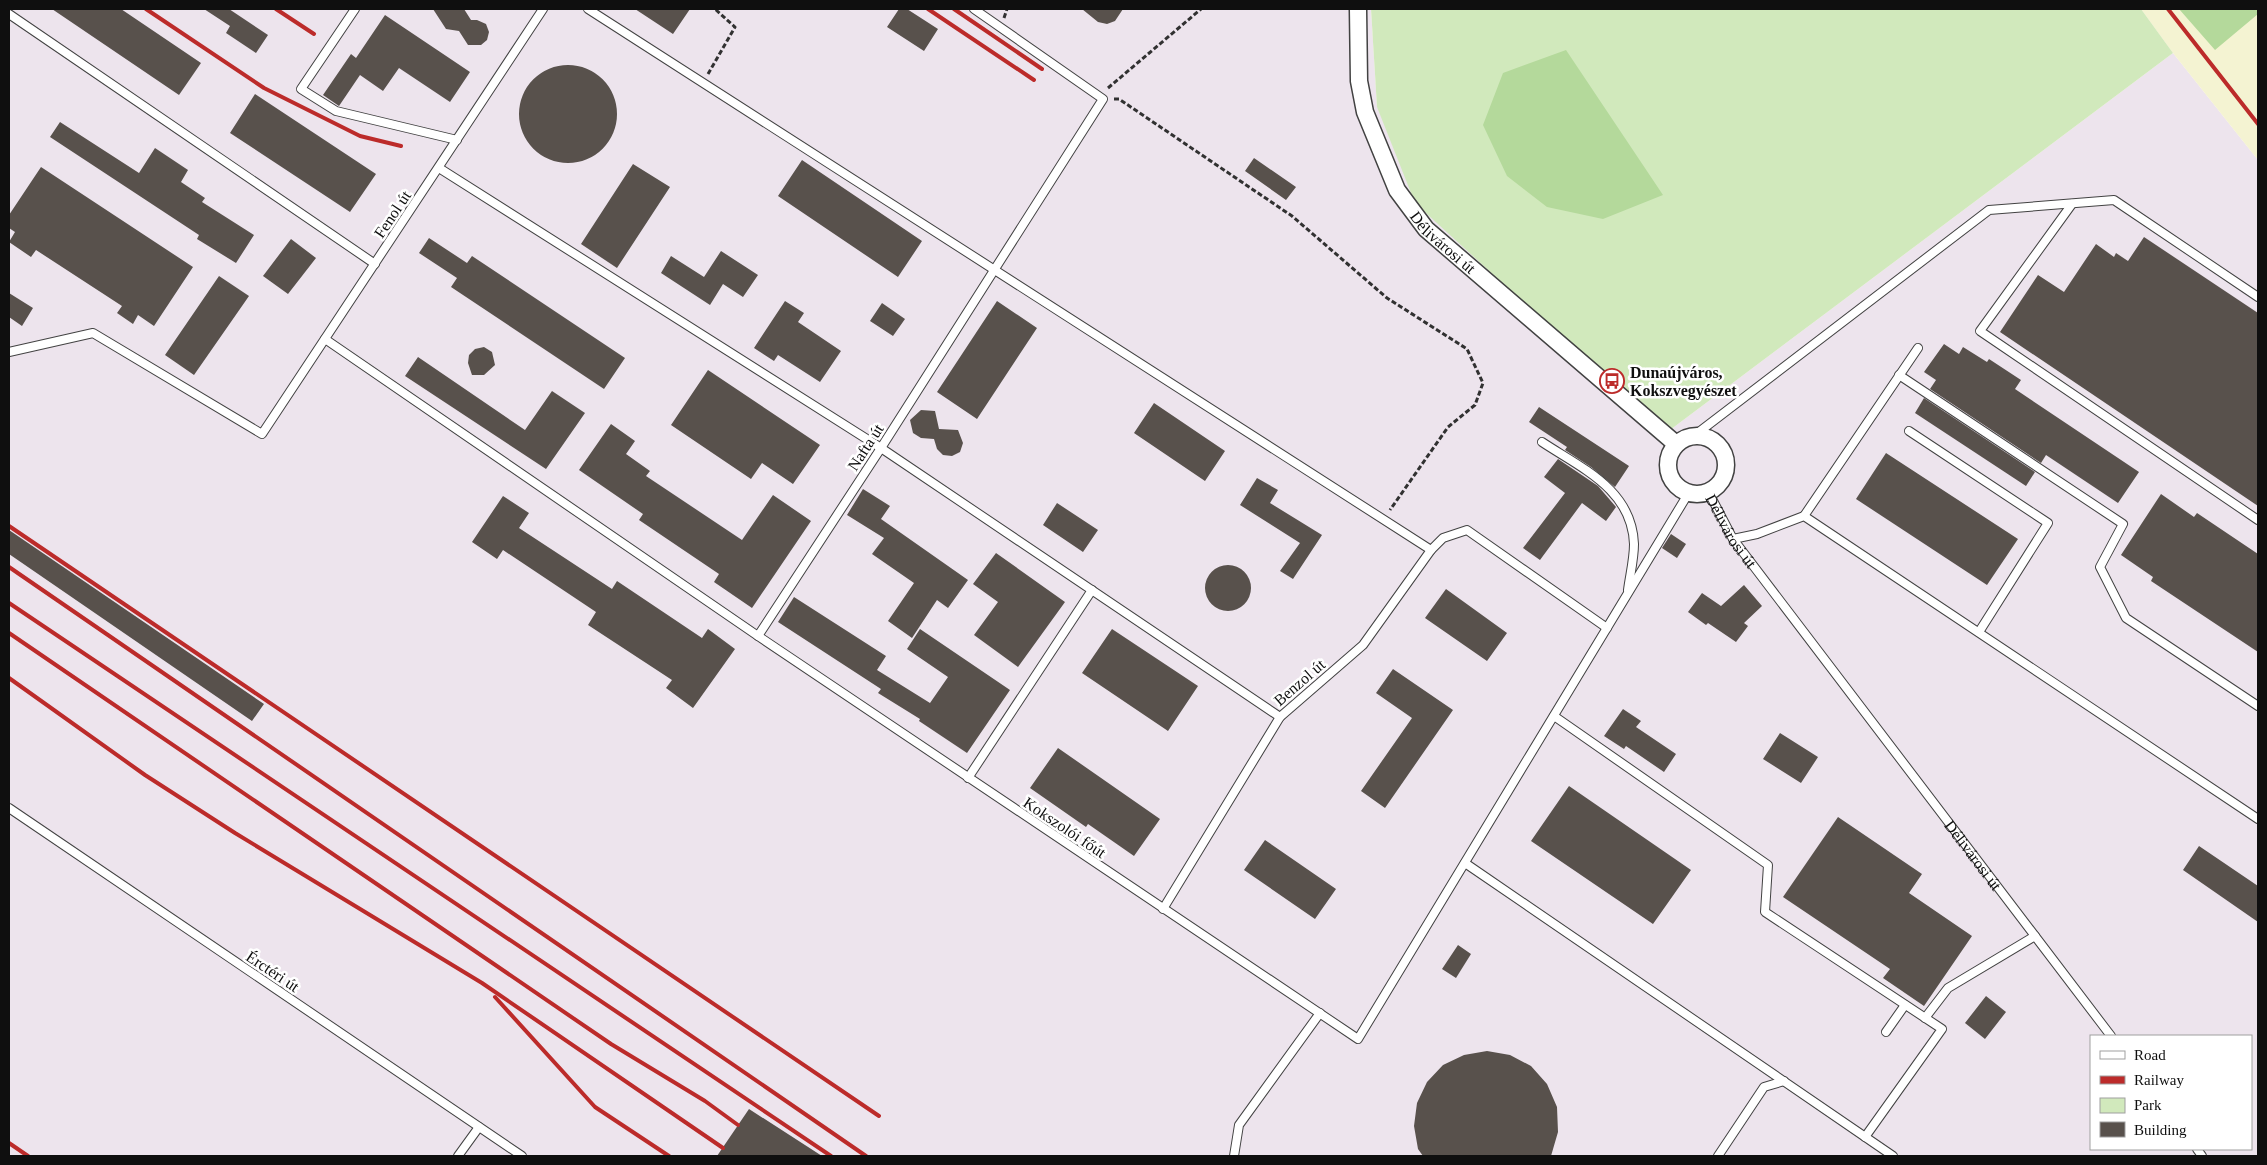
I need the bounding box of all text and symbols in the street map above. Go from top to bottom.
street label: Fenol út [371,187,415,241]
street label: Délivárosi út [1407,208,1479,277]
place label: Dunaújváros, Kokszvegyészet [1630,364,1737,400]
bus stop icon: Dunaújváros, Kokszvegyészet [1599,368,1625,394]
street label: Nafta út [844,420,887,474]
street label: Délivárosi út [1702,491,1760,572]
street label: Benzol út [1270,655,1329,709]
street label: Kokszolói főút [1020,794,1110,861]
street label: Délivárosi út [1941,817,2005,894]
street label: Érctéri út [243,947,303,996]
legend [2090,1035,2252,1150]
text: Road [2134,1047,2166,1063]
text: Railway [2134,1072,2184,1088]
text: Park [2134,1097,2162,1113]
text: Building [2134,1122,2187,1138]

